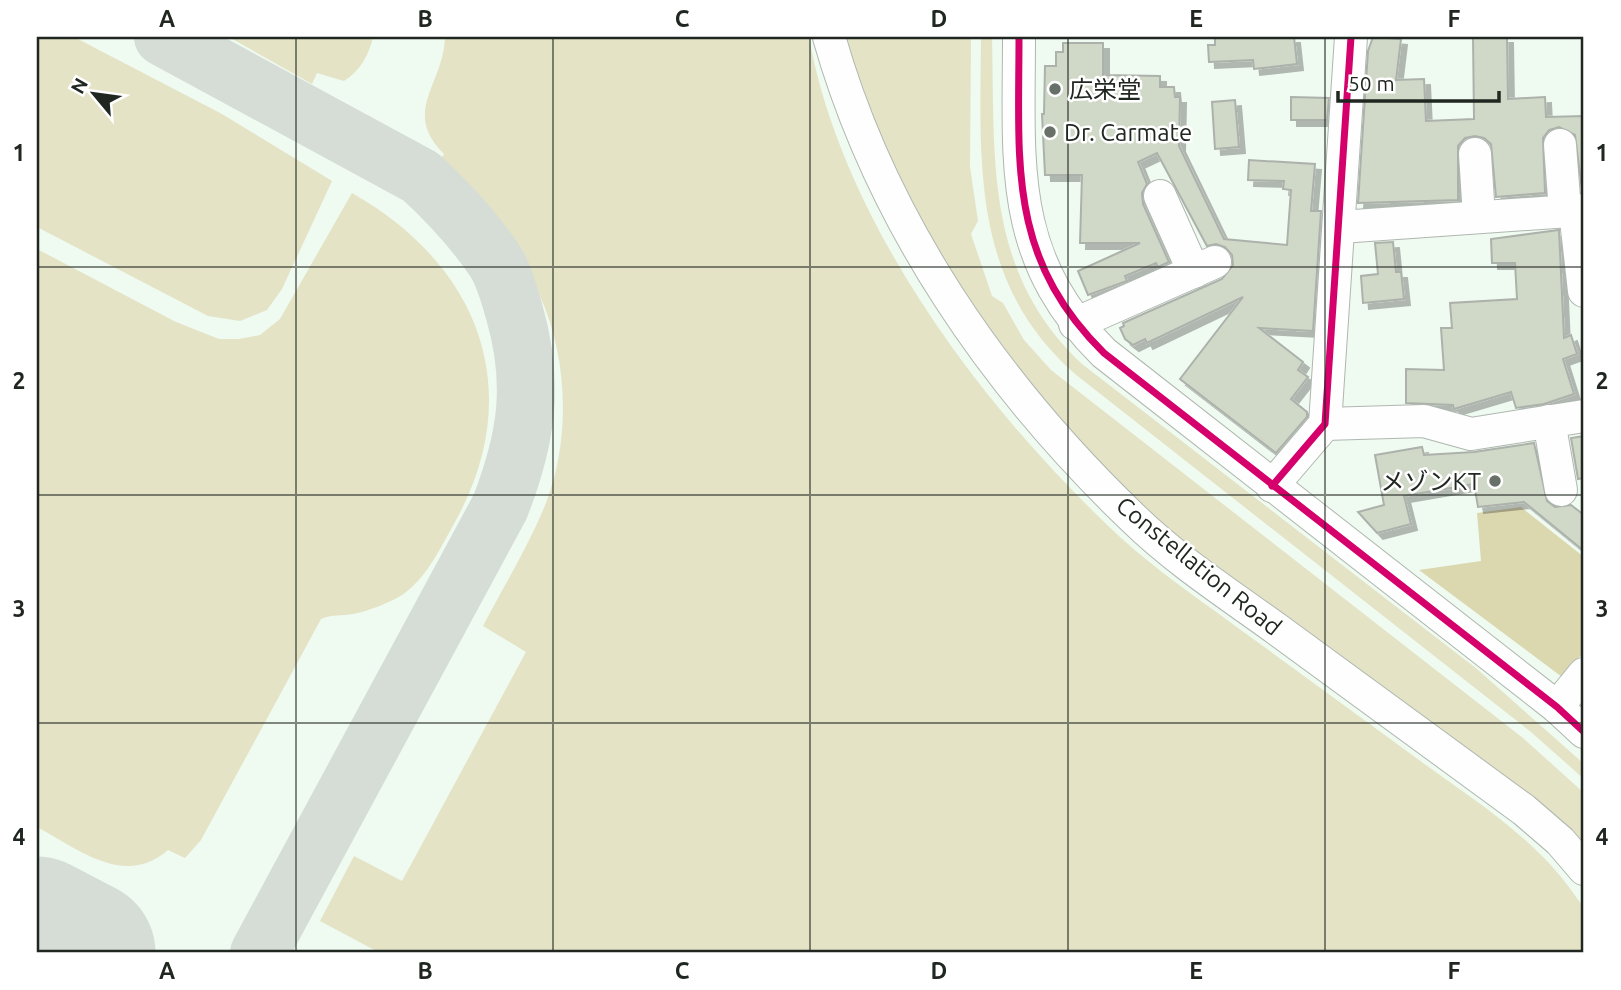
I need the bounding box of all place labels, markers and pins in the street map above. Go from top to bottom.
place label: 広栄堂 [1069,76,1141,103]
marker: 広栄堂 [1047,81,1063,97]
place label: Dr. Carmate [1064,119,1192,146]
marker: Dr. Carmate [1042,124,1058,140]
place label: メゾンKT [1381,468,1481,495]
marker: メゾンKT [1487,473,1503,489]

